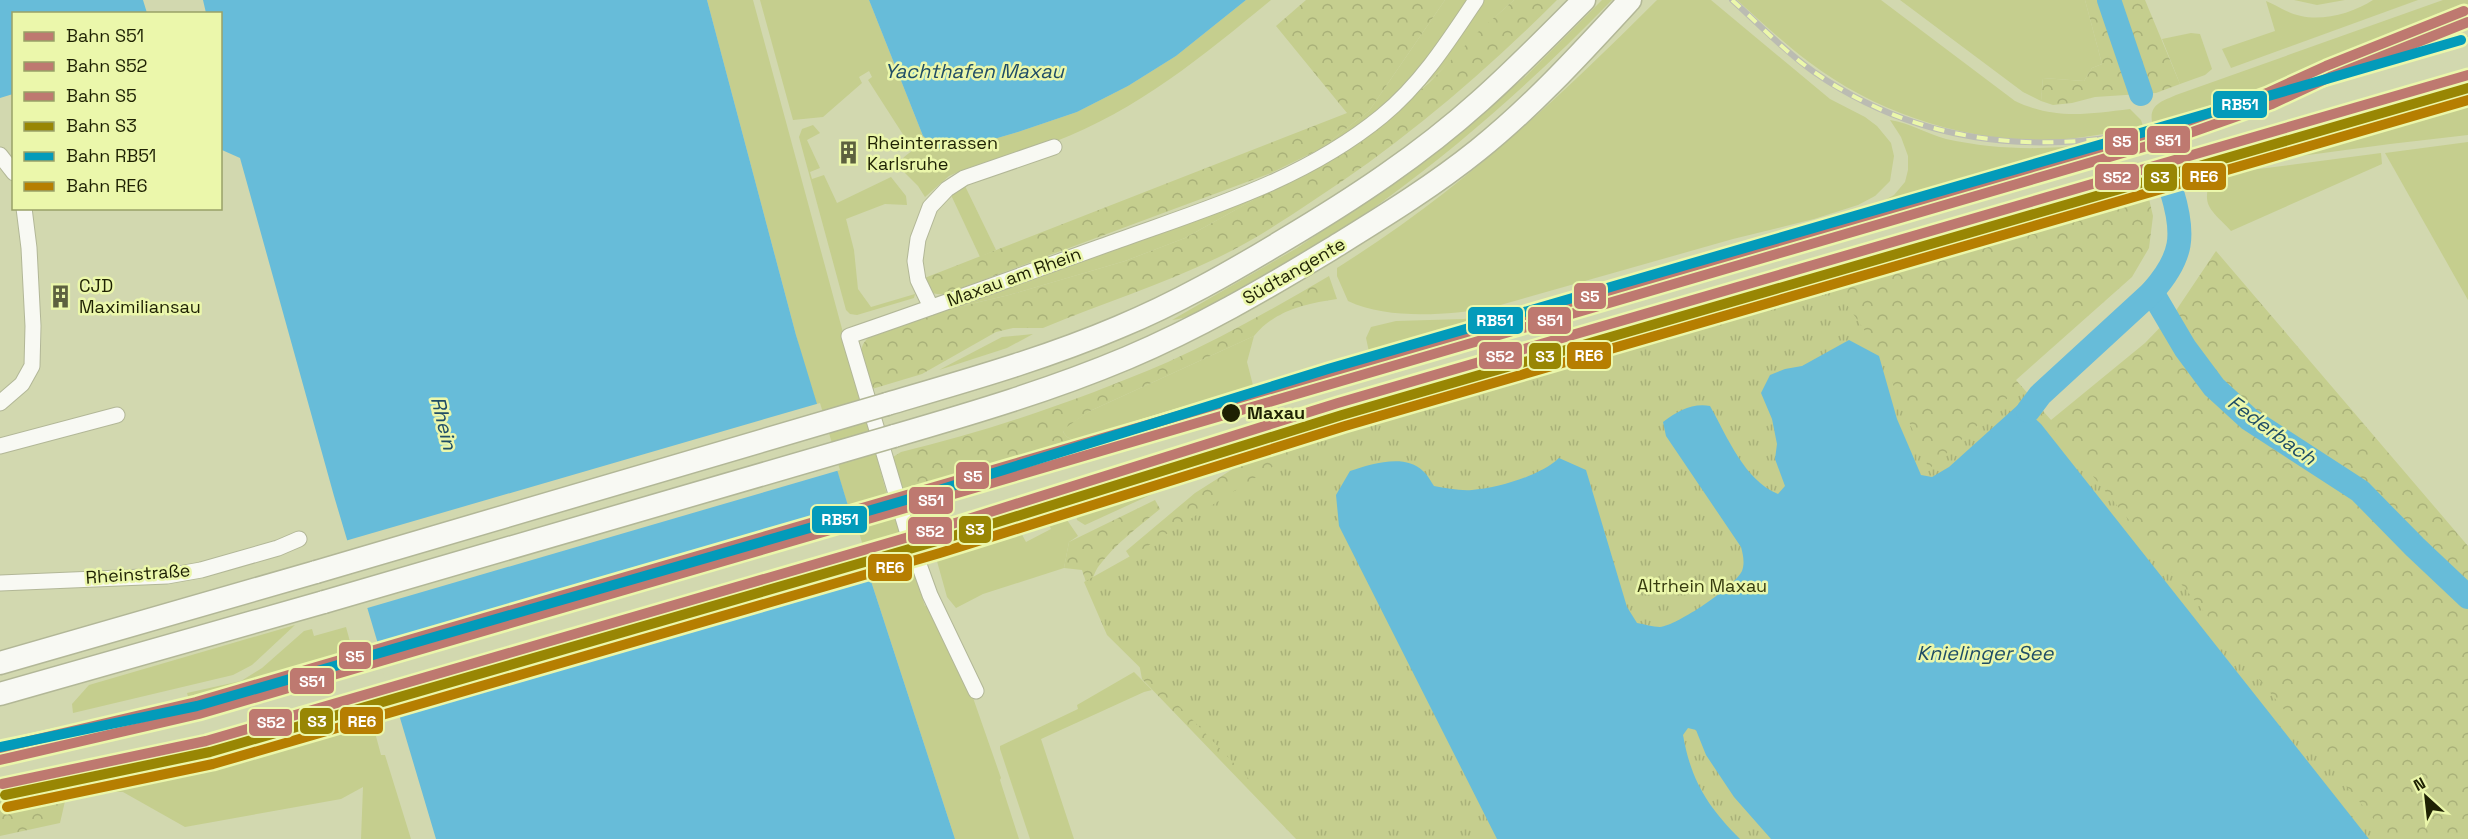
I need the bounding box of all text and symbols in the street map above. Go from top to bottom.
legend [12,12,222,210]
text: Bahn S51 [66,24,144,47]
text: Bahn S52 [66,54,147,77]
water label: Yachthafen Maxau [884,58,1066,84]
text: Bahn S5 [66,84,137,107]
line badge: RB51 [2212,90,2268,119]
text: RB51 [2221,94,2259,115]
text: Bahn S3 [66,114,137,137]
line badge: S51 [2146,125,2191,154]
line badge: S5 [2104,127,2139,156]
text: S51 [2155,130,2181,151]
place label: Rheinterrassen Karlsruhe [867,131,998,175]
text: S5 [2112,131,2132,152]
building icon: Rheinterrassen Karlsruhe [836,140,862,166]
text: Bahn RB51 [66,144,156,167]
line badge: RE6 [2181,162,2227,191]
line badge: S52 [2094,163,2140,191]
line badge: S3 [2143,163,2178,192]
text: RE6 [2190,166,2219,187]
text: S52 [2103,167,2131,188]
text: S3 [2150,167,2170,188]
text: Bahn RE6 [66,174,147,197]
street label: Südtangente [1238,232,1349,309]
street label: Maxau am Rhein [944,242,1084,311]
place label: CJD Maximiliansau [79,274,201,318]
line badge: S5 [1573,282,1607,310]
building icon: CJD Maximiliansau [48,283,74,309]
text: S5 [1580,286,1600,307]
line badge: RB51 [1467,306,1524,335]
line badge: S51 [1527,306,1572,335]
text: RB51 [1476,310,1514,331]
text: S51 [1537,310,1563,331]
line badge: S52 [1478,341,1523,370]
line badge: RE6 [1566,341,1612,370]
line badge: S3 [1528,342,1562,370]
text: RE6 [1575,345,1604,366]
text: S52 [1486,346,1514,367]
text: S3 [1535,346,1555,367]
water label: Federbach [2223,389,2322,471]
water label: Rhein [425,394,463,453]
place label: Maxau [1247,401,1305,424]
marker: Maxau [1220,402,1242,424]
line badge: S5 [955,461,990,490]
text: S5 [963,466,983,487]
line badge: S51 [908,486,954,515]
text: S51 [918,490,944,511]
line badge: RB51 [811,505,868,534]
text: RB51 [821,509,859,530]
line badge: S3 [958,515,992,544]
line badge: S52 [907,516,953,545]
text: S3 [965,519,985,540]
text: S52 [916,521,944,542]
line badge: RE6 [867,553,913,582]
text: RE6 [876,557,905,578]
street label: Rheinstraße [85,558,191,589]
park label: Altrhein Maxau [1637,574,1767,597]
water label: Knielinger See [1917,640,2054,666]
line badge: S5 [338,641,372,670]
text: S5 [345,646,365,667]
line badge: S51 [289,667,335,695]
text: S51 [299,671,325,692]
line badge: RE6 [339,706,384,735]
line badge: S3 [299,707,334,735]
line badge: S52 [248,708,293,737]
text: S3 [307,711,327,732]
text: RE6 [348,711,377,732]
text: S52 [257,712,285,733]
north arrow [2396,767,2456,827]
text: N [2410,772,2429,796]

